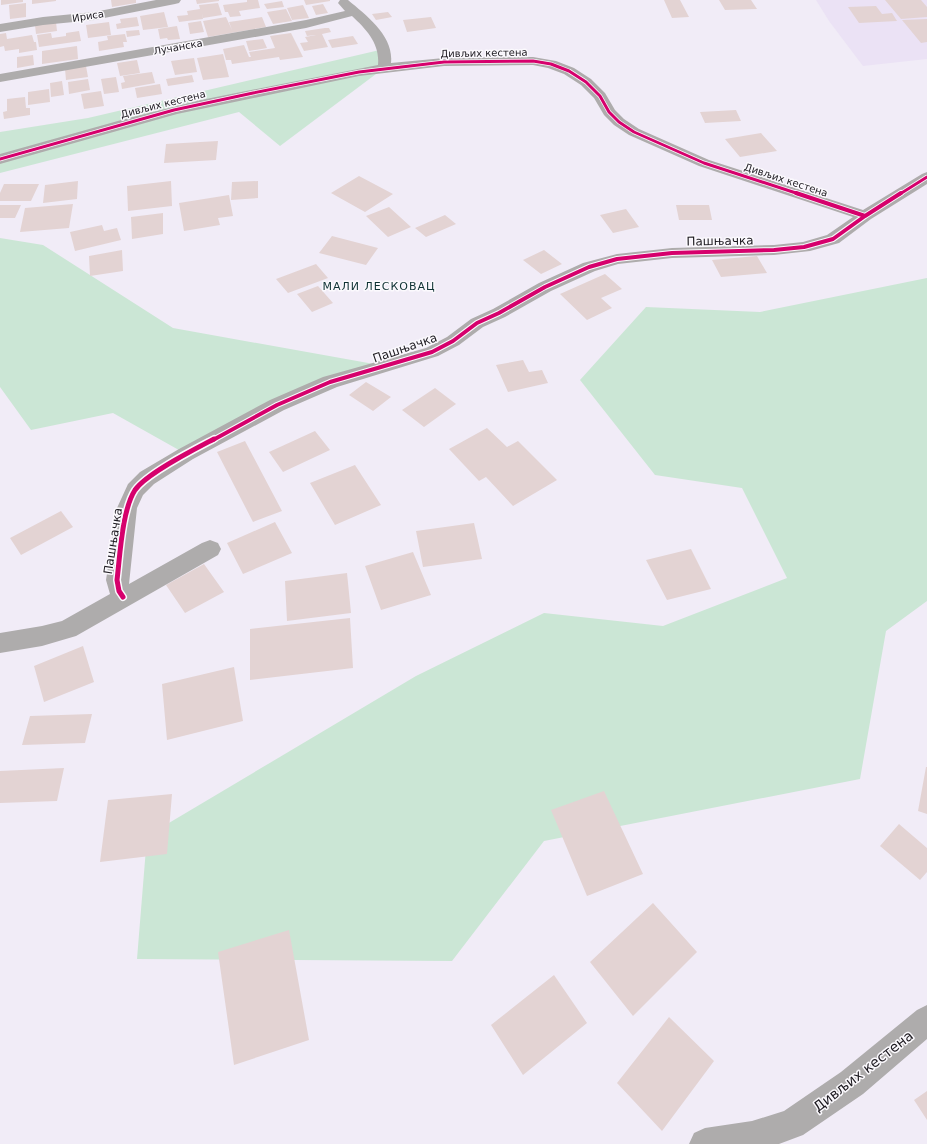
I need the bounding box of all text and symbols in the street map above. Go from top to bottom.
street label: Ириса [71,8,105,24]
street label: Лучанска [153,37,203,57]
street label: Дивљих кестена [440,47,528,59]
street label: Дивљих кестена [119,88,207,120]
street label: Дивљих кестена [743,161,829,199]
street label: Пашњачка [686,233,754,249]
district label: МАЛИ ЛЕСКОВАЦ [323,280,436,293]
street label: Пашњачка [371,330,439,366]
street label: Пашњачка [101,507,125,575]
street label: Дивљих кестена [810,1027,916,1115]

